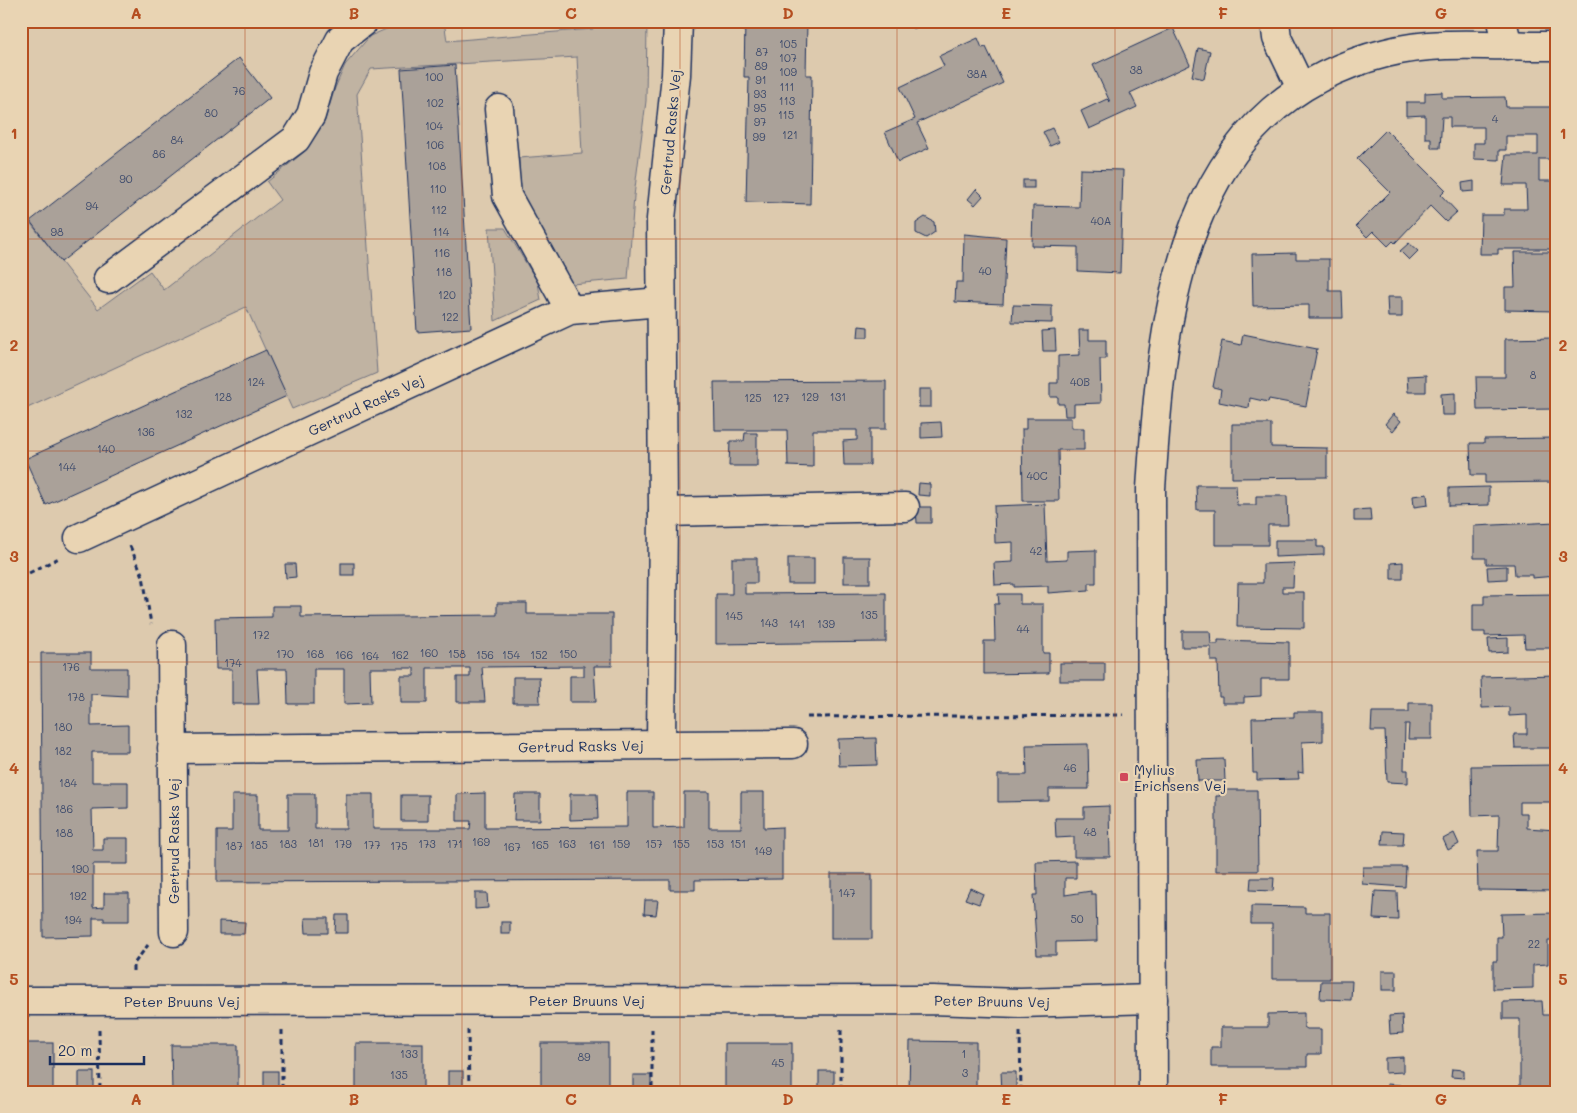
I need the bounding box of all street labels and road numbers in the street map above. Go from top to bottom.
street label: Gertrud Rasks Vej [655,68,685,196]
street label: Gertrud Rasks Vej [305,370,427,440]
street label: Gertrud Rasks Vej [518,735,644,757]
street label: Gertrud Rasks Vej [164,778,183,904]
street label: Peter Bruuns Vej [934,990,1050,1012]
street label: Peter Bruuns Vej [529,991,645,1010]
street label: Peter Bruuns Vej [124,992,240,1011]

